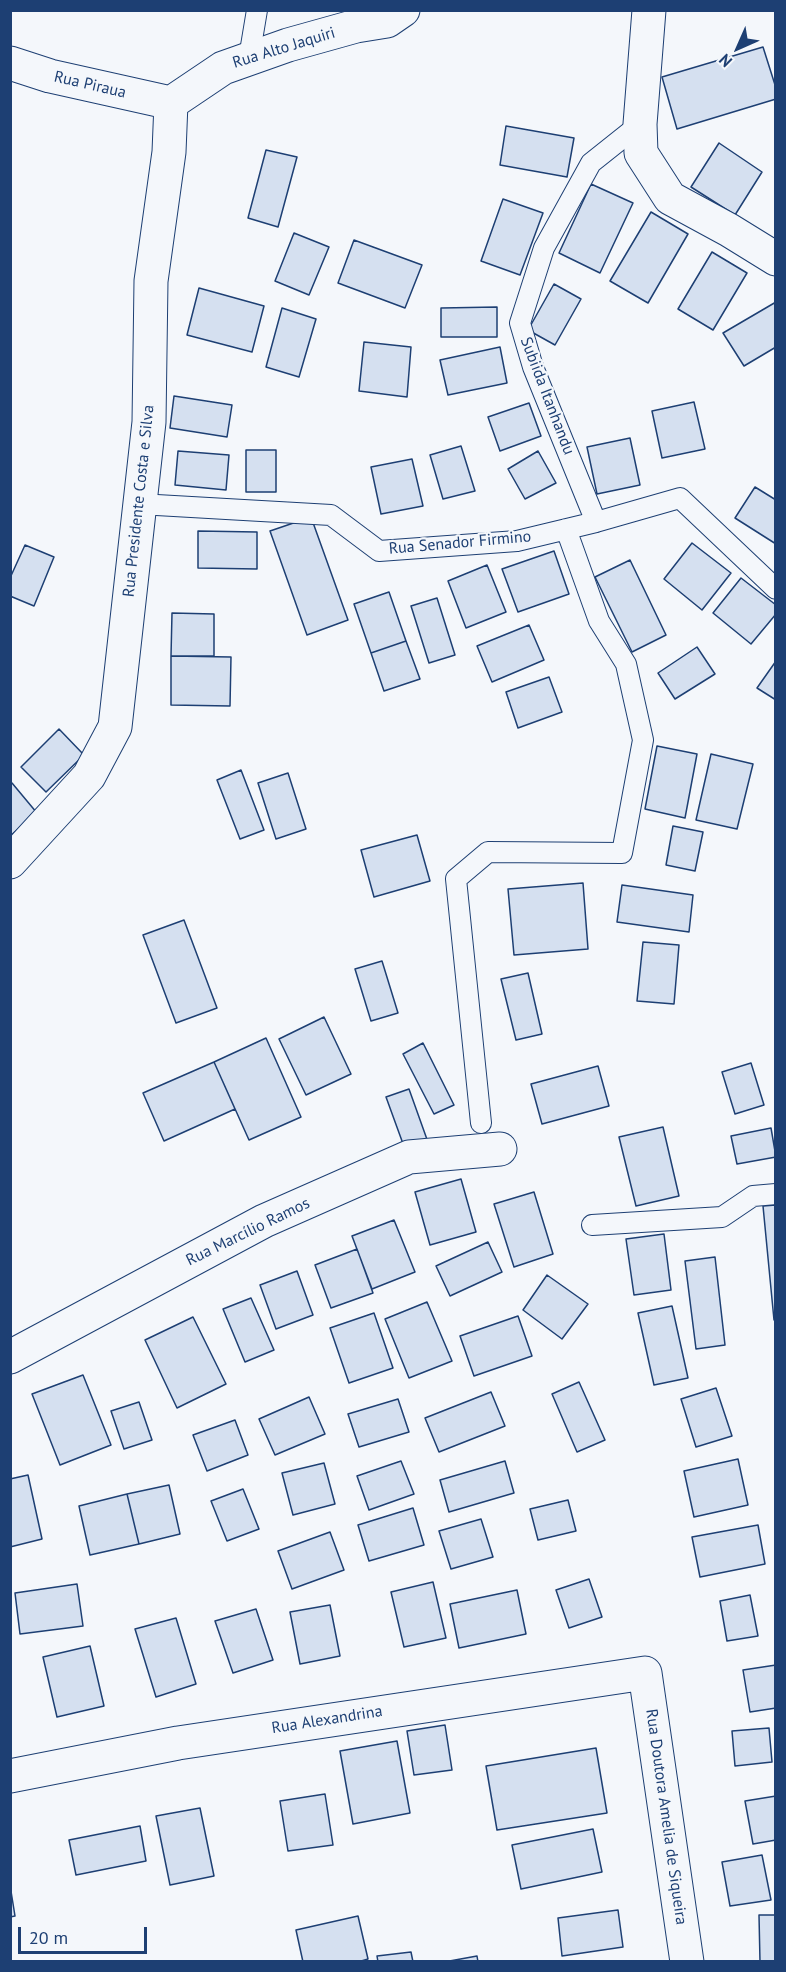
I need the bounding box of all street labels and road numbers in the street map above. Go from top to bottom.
street label: Rua Alto Jaquiri [230,23,338,73]
street label: Rua Piraua [52,67,128,103]
street label: Subiida Itanhandu [516,334,578,458]
street label: Rua Presidente Costa e Silva [119,404,159,598]
street label: Rua Senador Firmino [388,527,532,559]
street label: Rua Marcílio Ramos [183,1194,313,1270]
street label: Rua Alexandrina [270,1702,384,1738]
street label: Rua Doutora Amelia de Siqueira [641,1708,691,1926]

